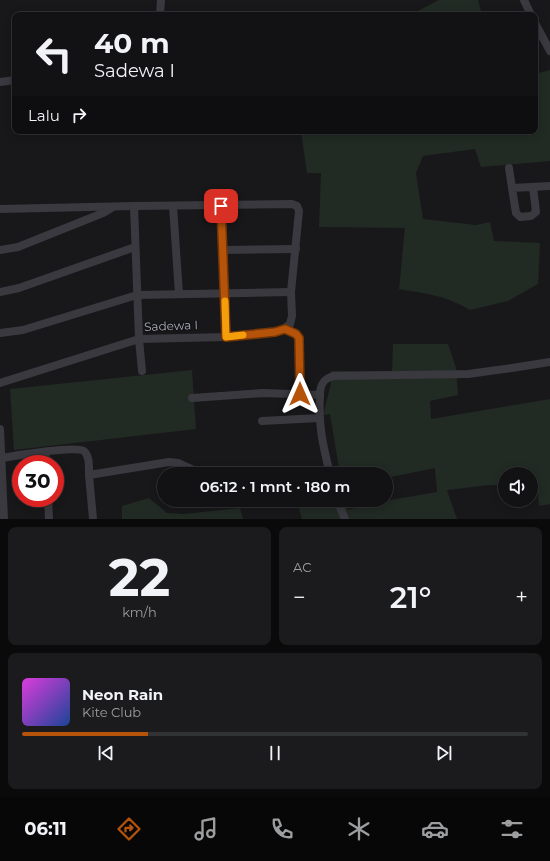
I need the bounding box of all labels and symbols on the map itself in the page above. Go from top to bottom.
pin [204,189,238,223]
street label: Sadewa I [144,317,198,334]
position arrow [279,373,321,415]
speed limit sign: 30 [12,455,64,507]

